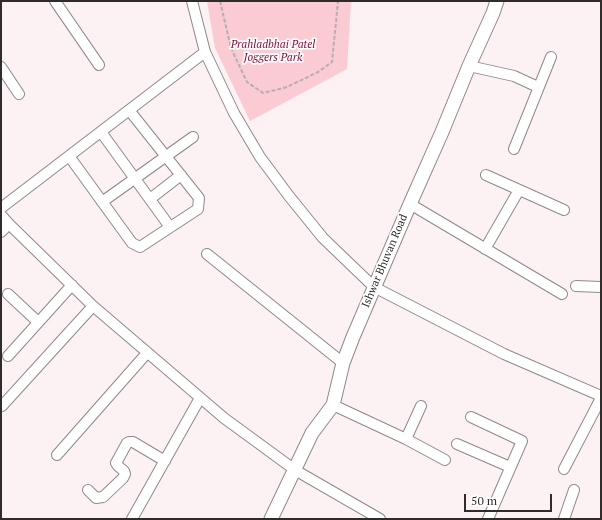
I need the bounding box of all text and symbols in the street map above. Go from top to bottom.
park label: Prahladbhai Patel Joggers Park [231,38,315,64]
street label: Ishwar Bhuvan Road [359,212,411,310]
scale bar [466,486,554,512]
text: 50 m [471,493,497,508]

